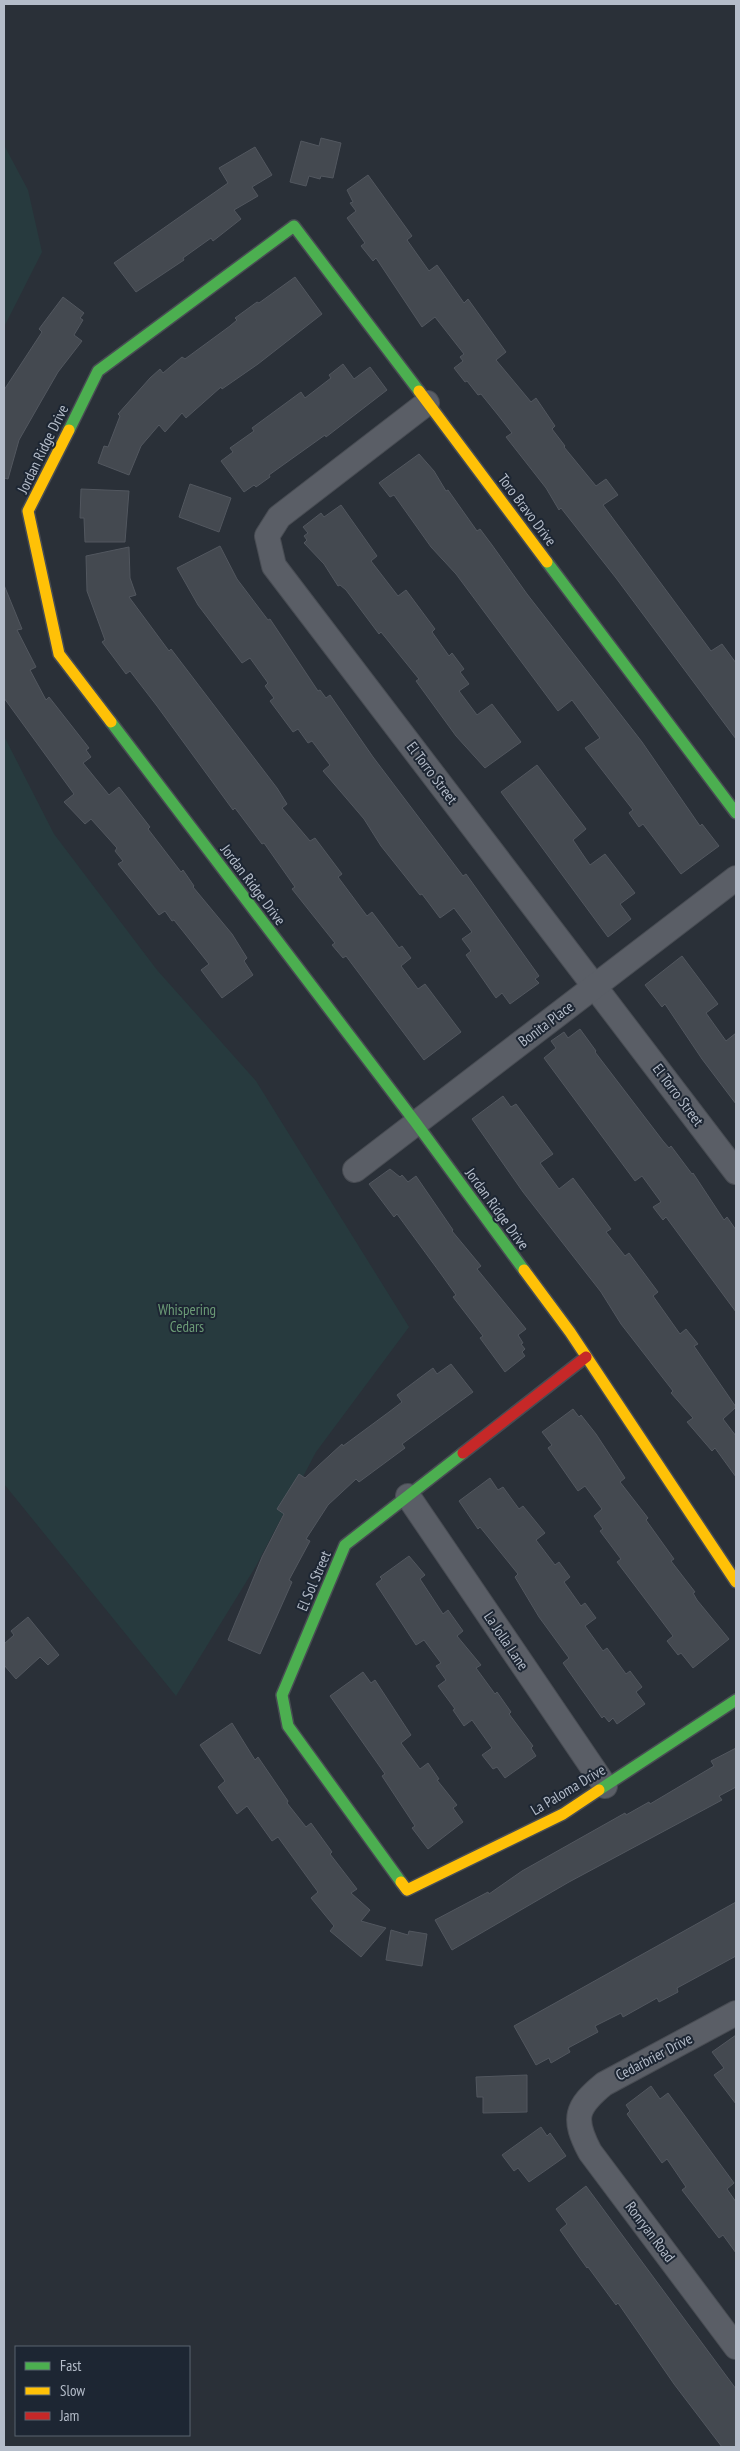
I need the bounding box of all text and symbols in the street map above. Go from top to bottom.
street label: Jordan Ridge Drive [12,401,72,497]
street label: Toro Bravo Drive [494,470,561,549]
street label: El Torro Street [403,738,462,808]
street label: Jordan Ridge Drive [216,840,290,929]
street label: Bonita Place [514,997,577,1051]
street label: El Torro Street [649,1060,708,1130]
street label: Jordan Ridge Drive [461,1163,533,1253]
park label: Whispering Cedars [158,1300,216,1336]
street label: El Sol Street [292,1548,335,1614]
street label: La Jolla Lane [480,1608,533,1674]
street label: La Paloma Drive [527,1760,609,1819]
street label: Cedarbrier Drive [612,2028,695,2085]
street label: Ronryan Road [622,2198,679,2266]
legend [15,2346,190,2436]
text: Fast [60,2356,81,2375]
text: Slow [60,2381,85,2400]
text: Jam [59,2406,79,2425]

